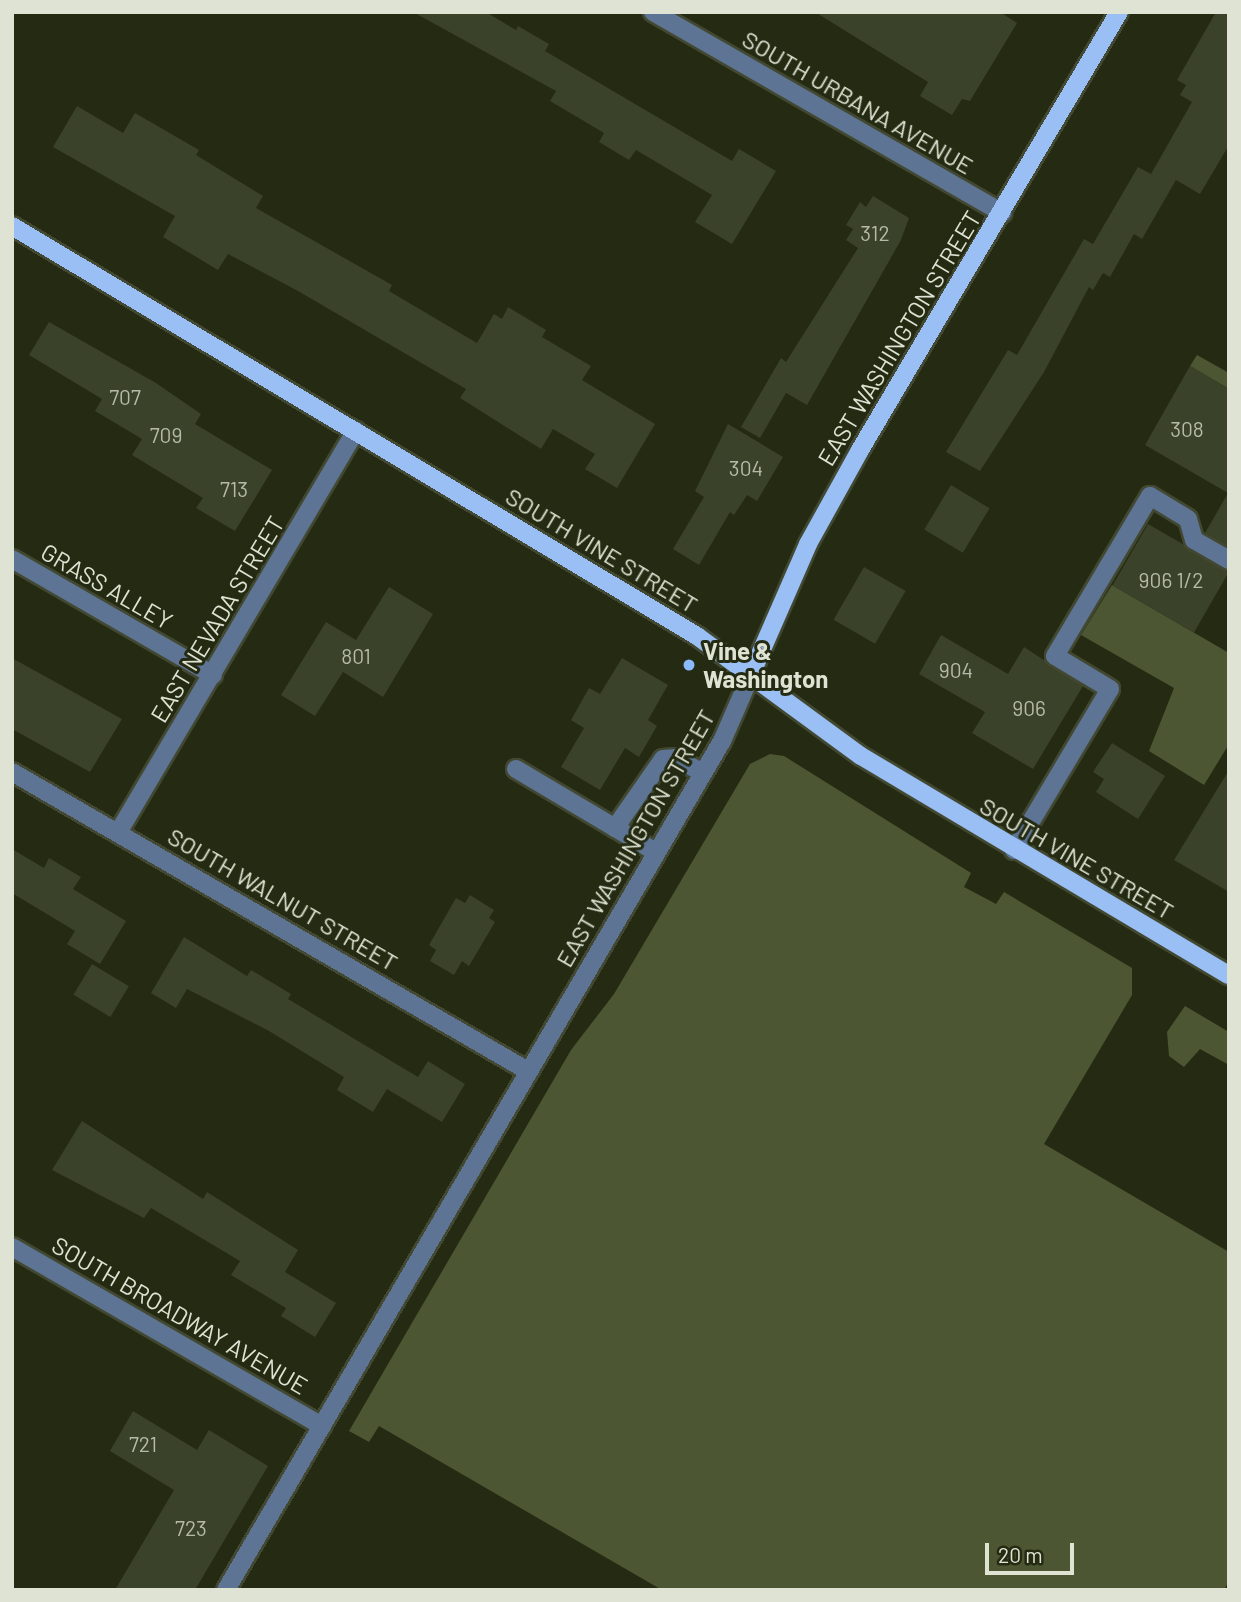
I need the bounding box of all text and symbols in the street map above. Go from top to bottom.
street label: SOUTH URBANA AVENUE [738,24,978,180]
street label: EAST WASHINGTON STREET [811,205,987,471]
house number: 312 [860,220,890,246]
house number: 707 [109,384,141,410]
house number: 308 [1170,416,1204,442]
house number: 709 [150,422,182,448]
house number: 304 [729,455,763,481]
house number: 713 [220,476,248,502]
street label: SOUTH VINE STREET [501,481,703,619]
street label: EAST NEVADA STREET [144,511,290,727]
street label: GRASS ALLEY [36,537,178,635]
house number: 906 1/2 [1139,567,1203,593]
place label: Vine & Washington [703,637,828,693]
house number: 801 [341,643,371,669]
marker: Vine & Washington [681,657,697,673]
house number: 904 [939,657,973,683]
house number: 906 [1012,695,1046,721]
street label: EAST WASHINGTON STREET [549,704,721,972]
street label: SOUTH VINE STREET [975,791,1179,925]
street label: SOUTH WALNUT STREET [163,821,403,977]
street label: SOUTH BROADWAY AVENUE [47,1230,313,1400]
house number: 721 [129,1431,157,1457]
house number: 723 [175,1515,207,1541]
scale bar [989,1528,1078,1572]
text: 20 m [998,1542,1043,1567]

